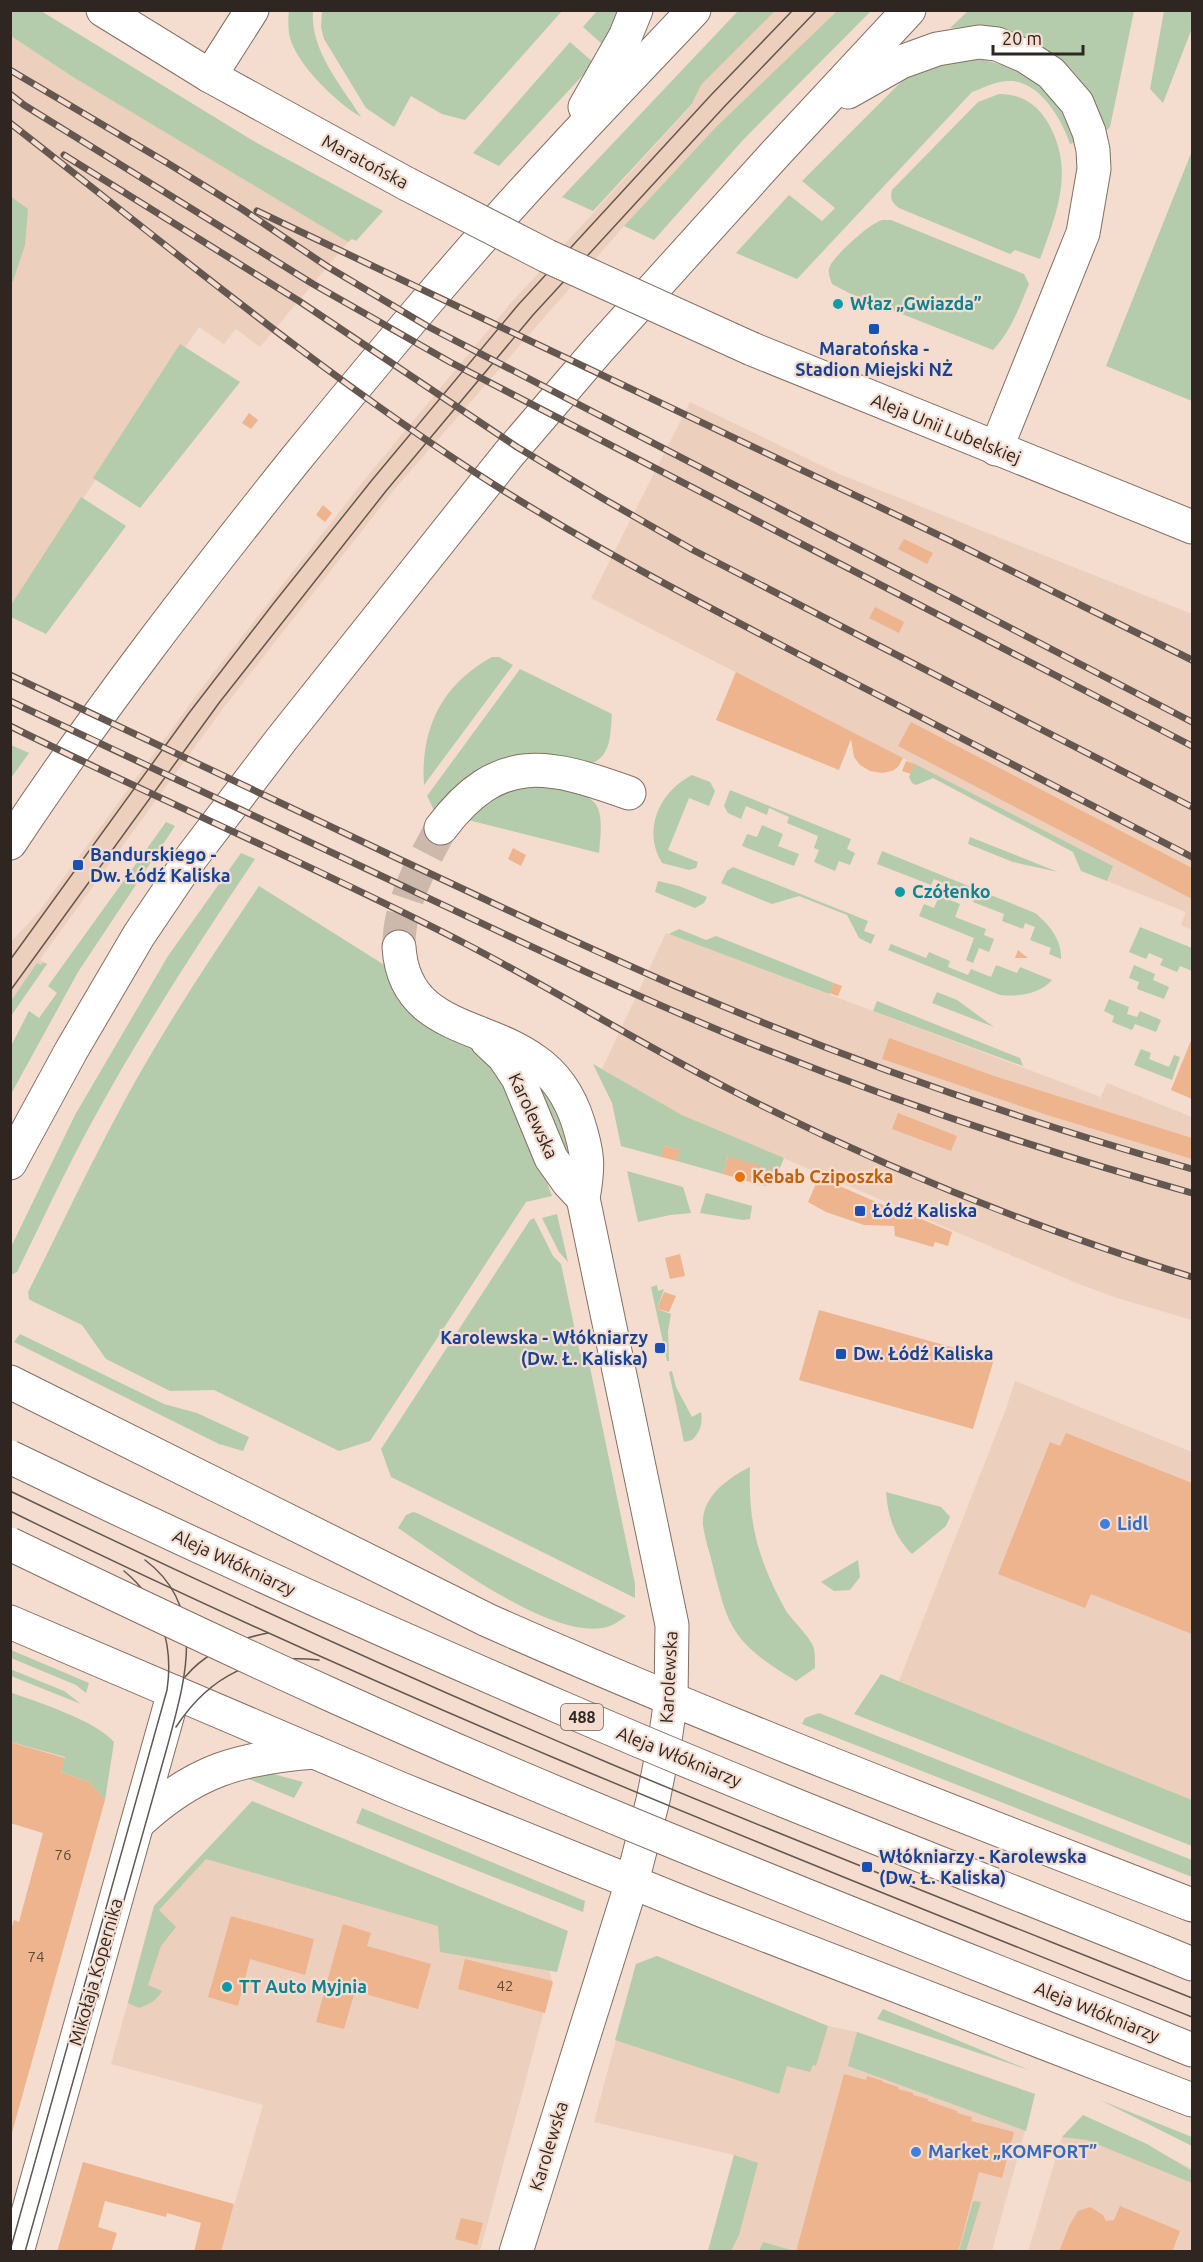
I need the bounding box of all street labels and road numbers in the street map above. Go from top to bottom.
street label: Maratońska [319,130,412,192]
street label: Aleja Unii Lubelskiej [869,389,1024,467]
street label: Karolewska [505,1070,562,1162]
street label: Aleja Włókniarzy [170,1525,299,1599]
street label: Karolewska [656,1630,680,1724]
road number: 488 [561,1704,603,1730]
street label: Aleja Włókniarzy [614,1722,745,1790]
street label: Mikołaja Kopernika [64,1896,126,2048]
street label: Aleja Włókniarzy [1032,1977,1163,2045]
street label: Karolewska [525,2099,571,2193]

